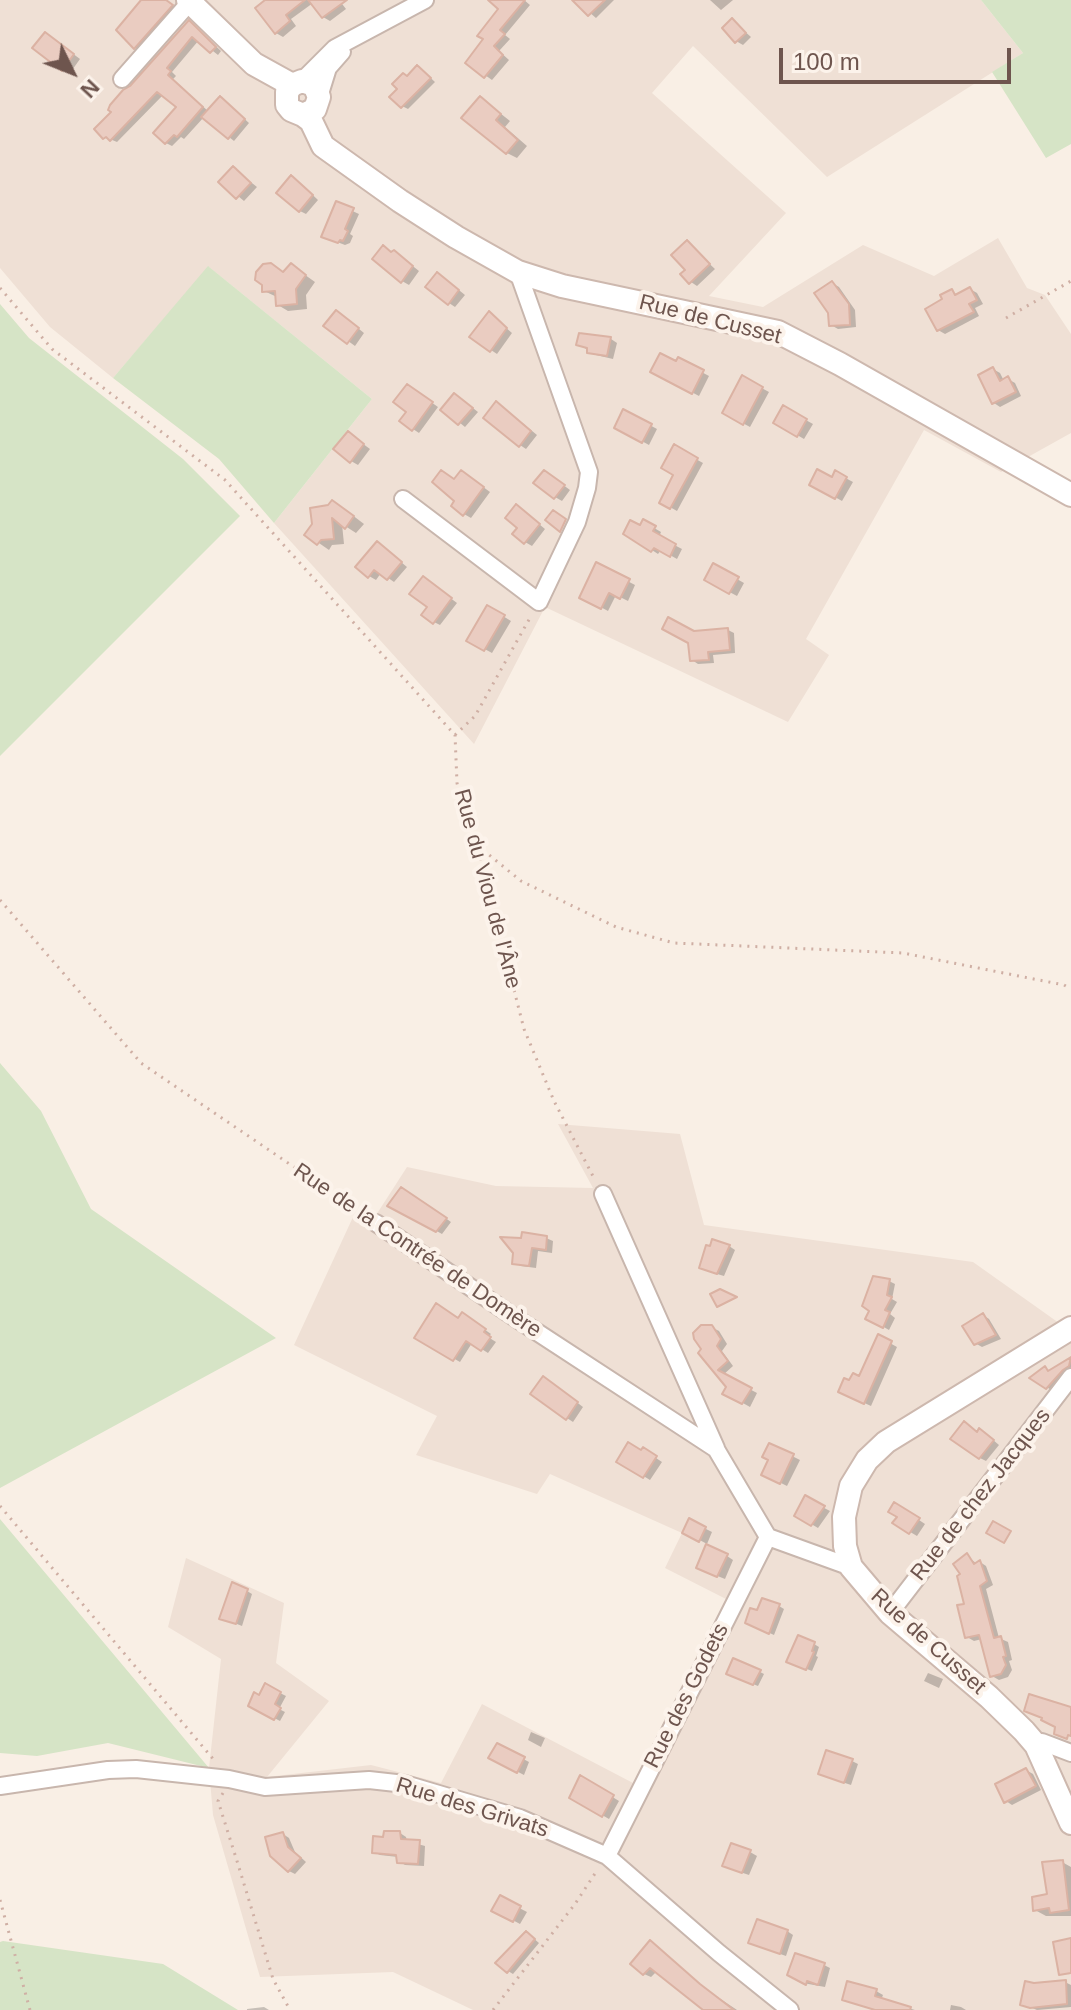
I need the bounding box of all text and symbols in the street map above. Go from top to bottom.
north arrow [32,32,112,112]
scale bar [783,32,1015,82]
text: 100 m [793,48,860,75]
text: N [75,74,104,103]
street label: Rue de Cusset [636,290,784,350]
street label: Rue du Viou de l'Âne [448,786,526,992]
street label: Rue de la Contrée de Domère [288,1158,546,1344]
street label: Rue de chez Jacques [905,1404,1057,1586]
street label: Rue de Cusset [865,1584,991,1700]
street label: Rue des Godets [639,1619,735,1773]
street label: Rue des Grivats [393,1772,551,1844]

